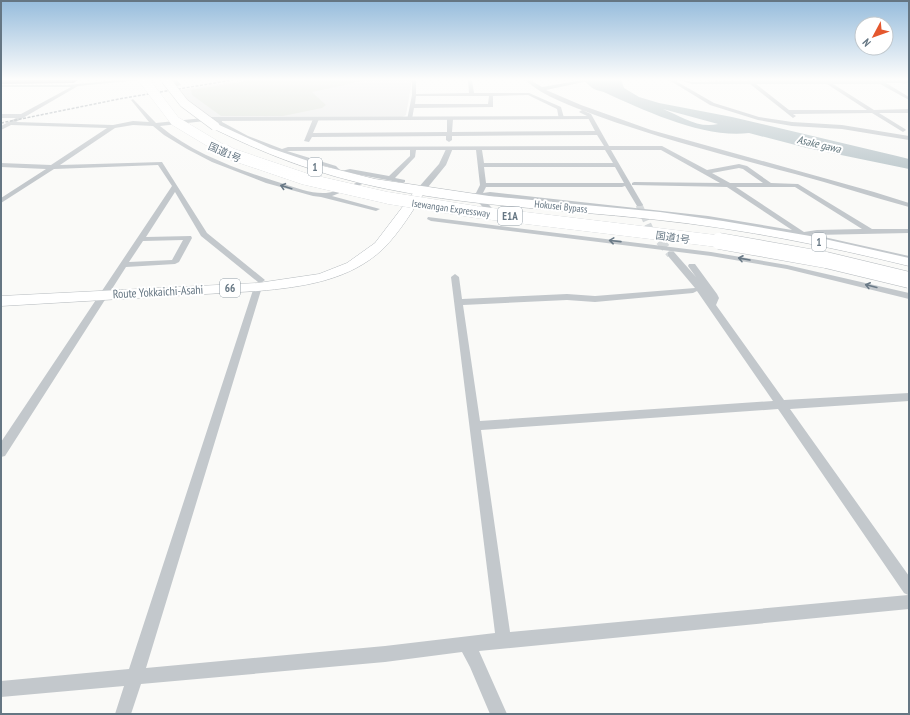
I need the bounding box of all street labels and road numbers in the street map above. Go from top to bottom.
street label: 国道1号 [206,140,243,165]
road number: 1 [308,158,322,176]
street label: Isewangan Expressway [411,197,491,220]
street label: Hokusei Bypass [534,197,589,216]
road number: E1A [498,207,522,225]
street label: 国道1号 [655,229,691,246]
road number: 1 [812,233,826,251]
road number: 66 [220,279,240,297]
street label: Route Yokkaichi-Asahi [112,282,204,301]

